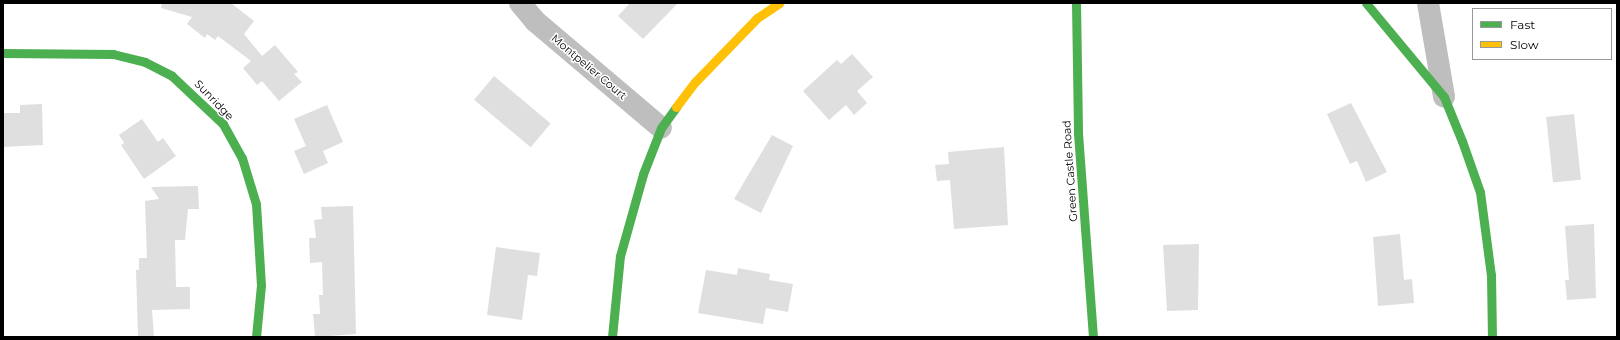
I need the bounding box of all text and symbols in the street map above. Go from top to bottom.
legend [1472,8,1612,60]
text: Fast [1510,17,1535,32]
street label: Montpelier Court [549,32,629,102]
text: Slow [1510,37,1539,52]
street label: Sunridge [192,77,236,123]
street label: Green Castle Road [1060,120,1080,222]

